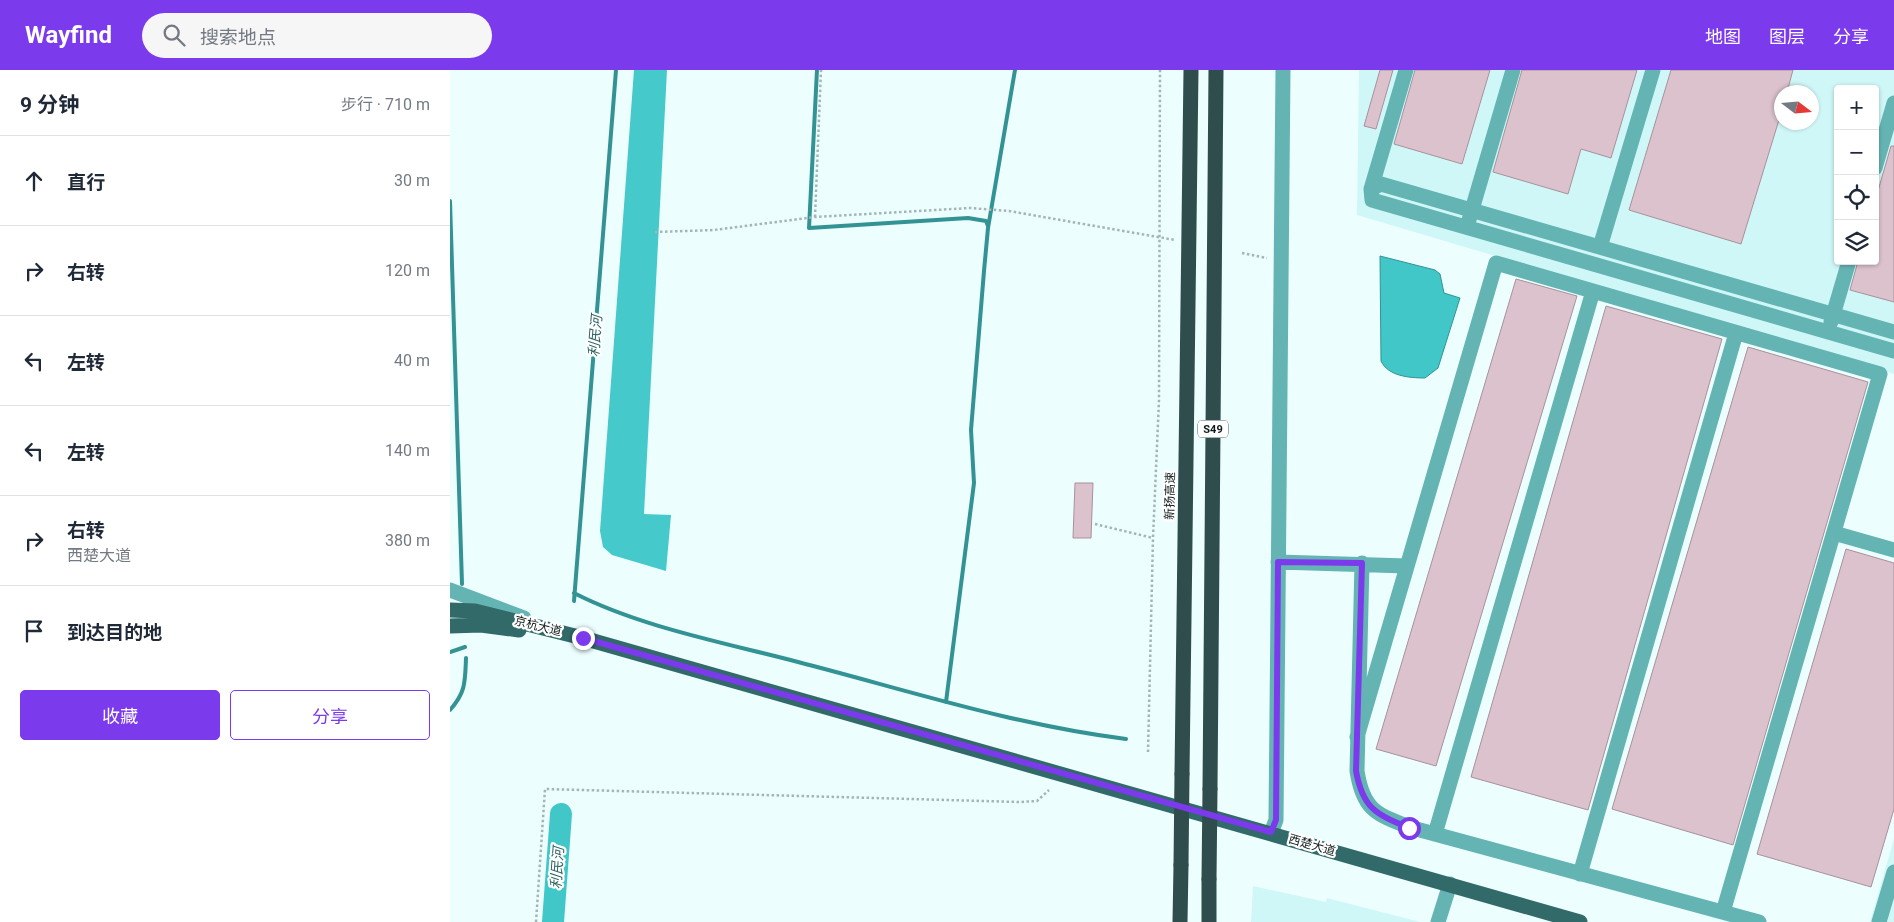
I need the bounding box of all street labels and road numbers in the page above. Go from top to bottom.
road number: S49 [1198,420,1228,438]
street label: 新扬高速 [1163,472,1177,520]
street label: 京杭大道 [513,613,563,639]
street label: 西楚大道 [1287,832,1337,858]

